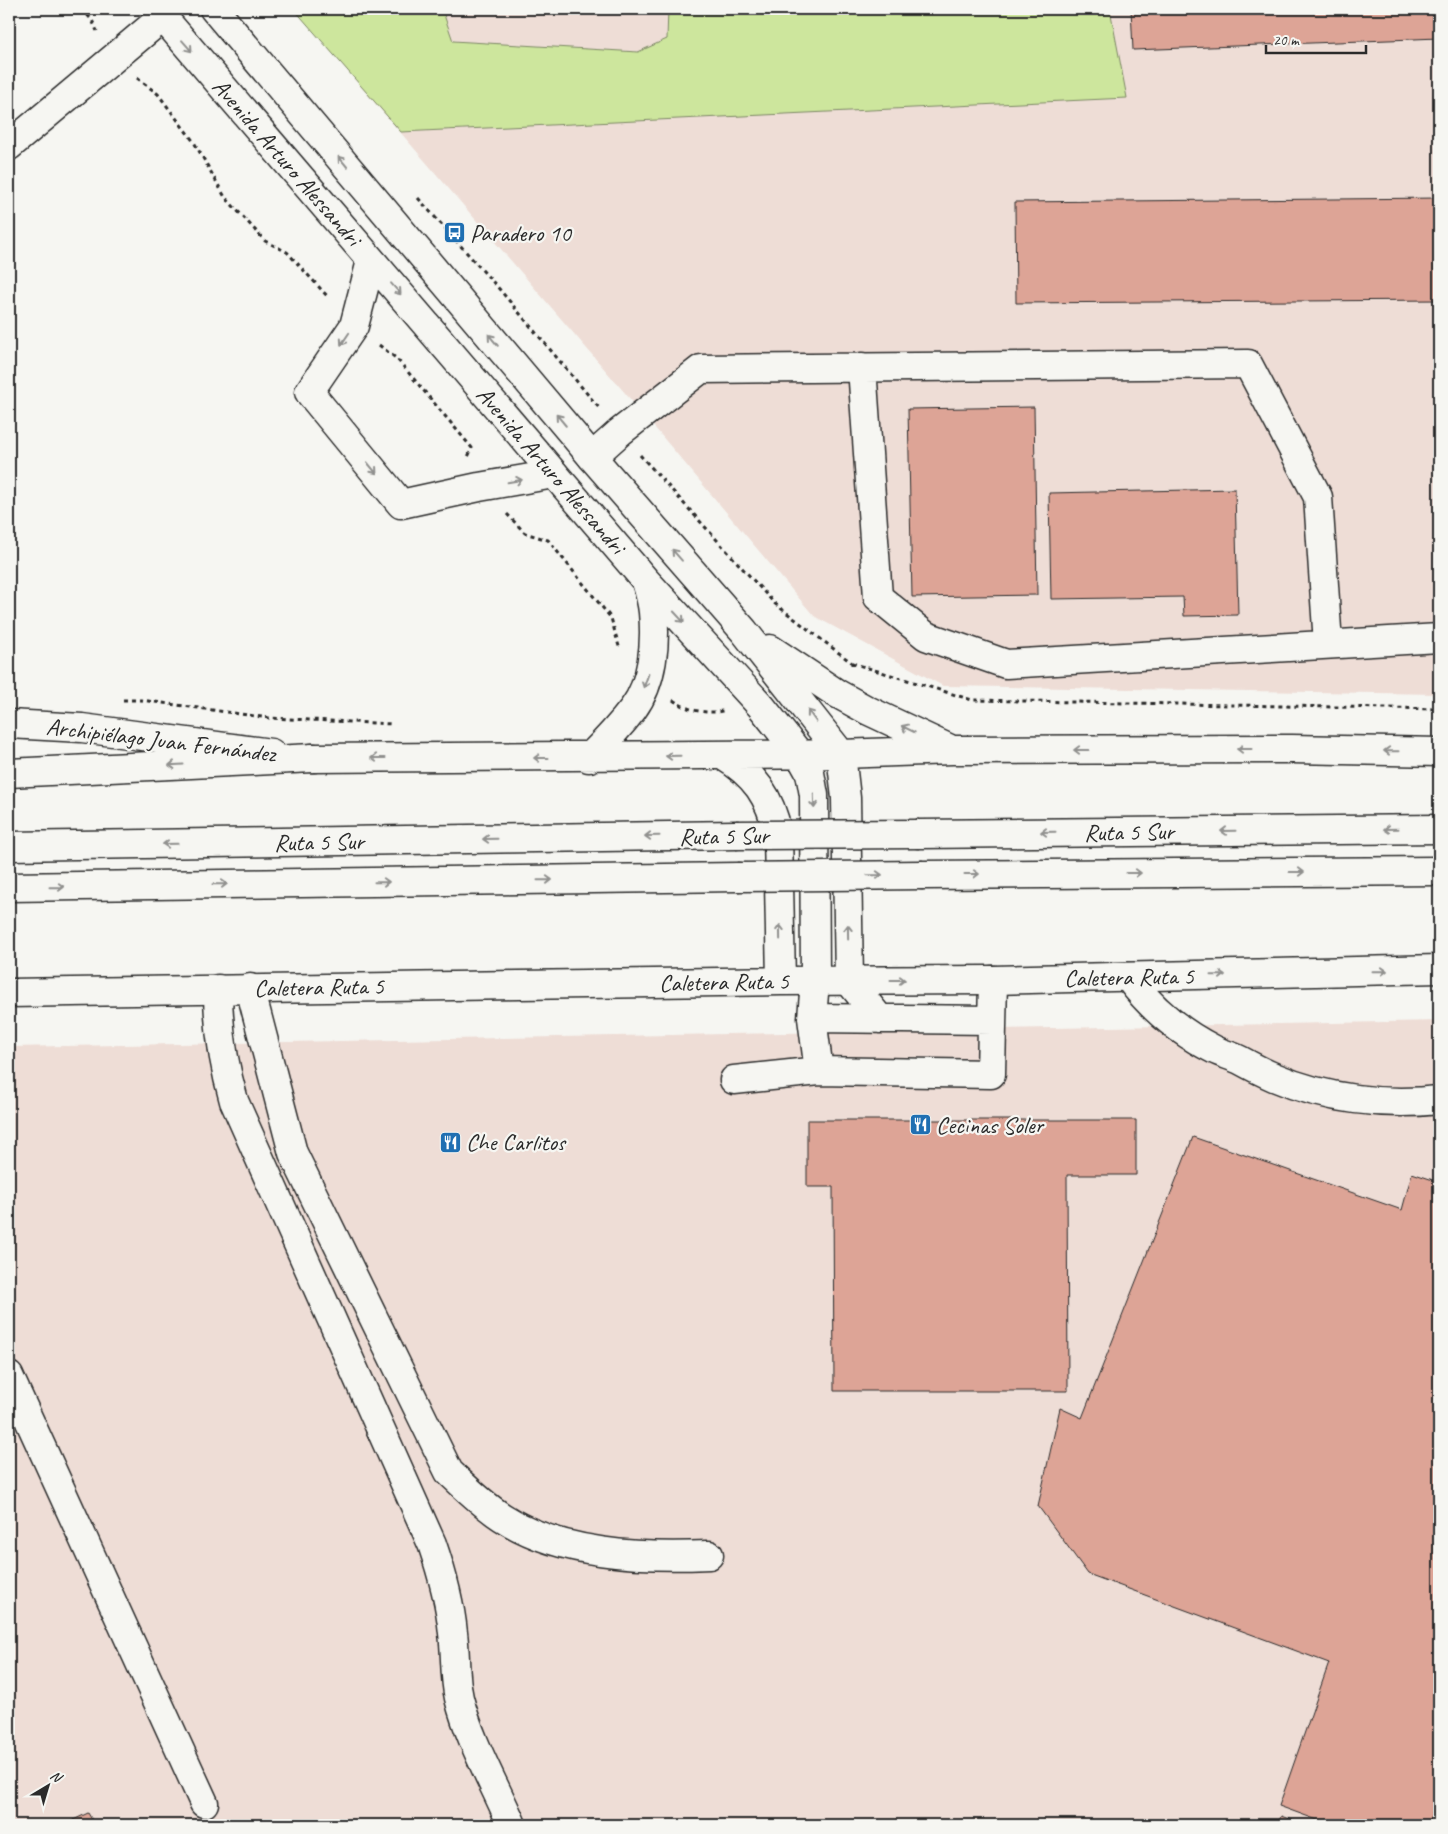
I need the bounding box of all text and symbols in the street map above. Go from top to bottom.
scale bar [1266,22,1366,54]
text: 20 m [1273,31,1300,50]
one-way arrow [182,39,193,52]
street label: Avenida Arturo Alessandri [206,72,370,254]
one-way arrow [338,156,349,169]
place label: Paradero 10 [470,218,573,248]
bus stop icon: Paradero 10 [442,221,466,245]
one-way arrow [390,282,401,295]
one-way arrow [340,332,350,346]
one-way arrow [488,334,499,347]
street label: Avenida Arturo Alessandri [470,380,634,562]
one-way arrow [555,414,566,427]
one-way arrow [366,461,377,474]
one-way arrow [507,475,523,485]
one-way arrow [672,549,683,562]
one-way arrow [673,611,685,624]
one-way arrow [641,673,650,688]
one-way arrow [807,709,817,723]
street label: Archipiélago Juan Fernández [45,711,279,769]
one-way arrow [901,724,916,734]
one-way arrow [1236,744,1252,754]
one-way arrow [1073,745,1090,755]
one-way arrow [1383,746,1399,755]
one-way arrow [665,751,682,761]
one-way arrow [370,753,386,763]
one-way arrow [533,753,549,763]
one-way arrow [169,760,185,769]
one-way arrow [809,792,819,809]
street label: Ruta 5 Sur [1084,816,1176,848]
street label: Ruta 5 Sur [679,820,771,852]
one-way arrow [1383,824,1399,834]
street label: Ruta 5 Sur [274,826,366,858]
one-way arrow [1220,826,1236,836]
one-way arrow [1040,828,1056,837]
one-way arrow [644,832,660,841]
one-way arrow [482,834,498,844]
one-way arrow [162,839,178,849]
one-way arrow [1288,867,1305,877]
one-way arrow [1126,868,1142,878]
one-way arrow [866,870,882,880]
one-way arrow [964,870,980,879]
one-way arrow [537,875,553,884]
one-way arrow [374,877,390,887]
one-way arrow [212,879,228,889]
one-way arrow [49,882,65,891]
one-way arrow [775,924,784,940]
one-way arrow [844,924,853,940]
street label: Caletera Ruta 5 [1064,961,1195,993]
street label: Caletera Ruta 5 [659,966,790,998]
one-way arrow [1372,966,1388,976]
one-way arrow [1210,970,1226,980]
street label: Caletera Ruta 5 [254,971,385,1003]
one-way arrow [890,975,906,985]
place label: Cecinas Soler [936,1110,1046,1140]
restaurant icon: Cecinas Soler [908,1113,932,1137]
place label: Che Carlitos [466,1127,567,1157]
restaurant icon: Che Carlitos [438,1130,462,1154]
north arrow [22,1762,72,1812]
text: N [47,1767,66,1787]

